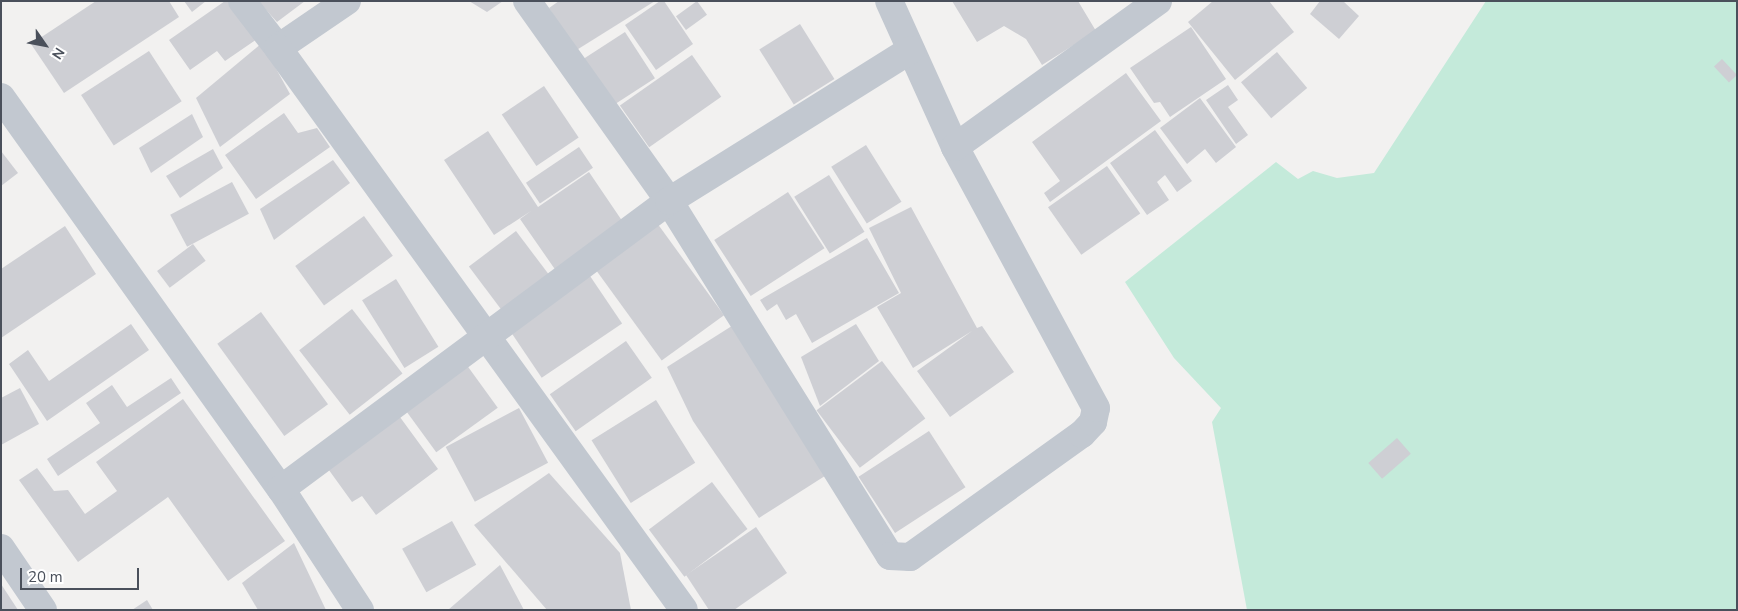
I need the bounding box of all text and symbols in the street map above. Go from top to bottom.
north arrow [20,20,70,70]
text: N [47,44,69,63]
scale bar [22,558,141,590]
text: 20 m [28,567,63,587]

